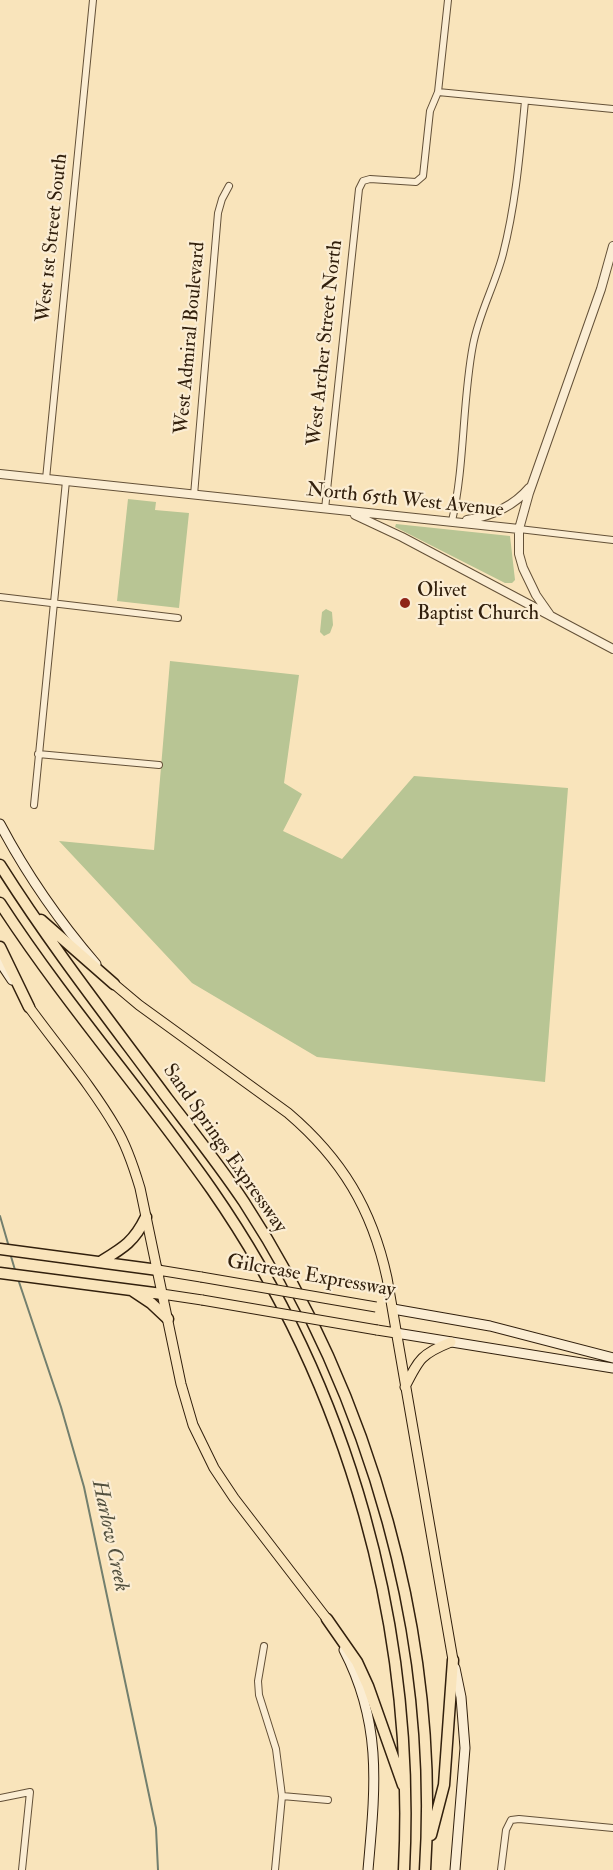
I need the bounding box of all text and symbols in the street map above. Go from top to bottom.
street label: West 1st Street South [32,152,74,324]
street label: West Archer Street North [303,239,349,447]
street label: West Admiral Boulevard [171,241,211,435]
street label: North 65th West Avenue [305,479,505,523]
place label: Olivet Baptist Church [417,580,539,627]
marker: Olivet Baptist Church [398,596,412,610]
street label: Sand Springs Expressway [157,1060,291,1238]
street label: Gilcrease Expressway [225,1250,397,1304]
water label: Harlow Creek [85,1478,133,1594]

